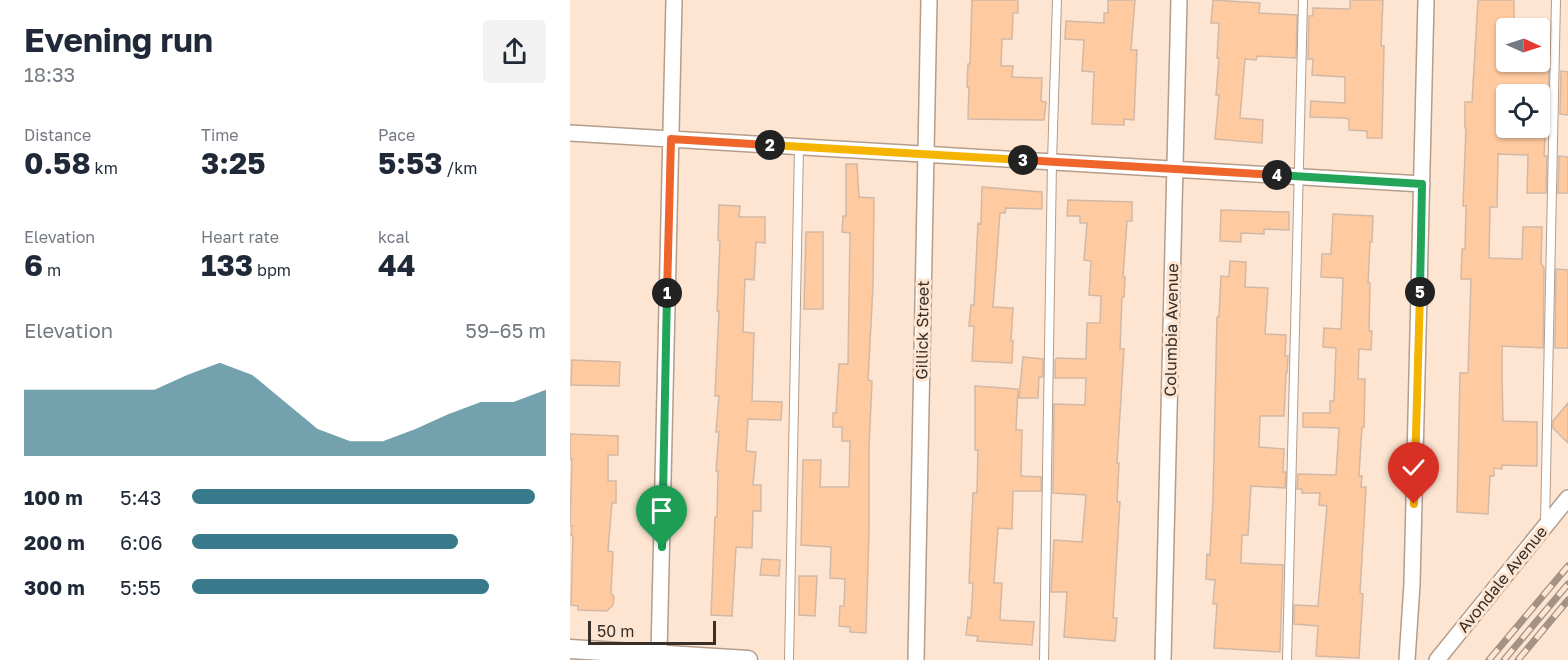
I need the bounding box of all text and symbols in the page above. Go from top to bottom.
north arrow [1496,18,1550,72]
map controls [1496,18,1550,138]
text: Evening run [24,20,213,59]
button: share [483,20,546,83]
text: 18:33 [24,62,75,86]
button: locate [1496,84,1550,138]
text: Distance [24,125,91,145]
text: Time [201,125,239,145]
text: Pace [378,125,415,145]
pin: 2 [755,130,785,160]
text: 2 [765,135,775,155]
text: 0.58 [24,145,91,181]
text: 3:25 [201,145,266,181]
text: 5:53 [378,145,443,181]
pin: 3 [1008,145,1038,175]
text: 3 [1018,150,1028,170]
text: km [91,158,118,178]
text: /km [443,158,477,178]
pin: 4 [1262,160,1292,190]
text: 4 [1272,165,1282,185]
text: Elevation [24,227,95,247]
text: Heart rate [201,227,279,247]
text: kcal [378,227,410,247]
text: 6 [24,247,43,283]
text: 133 [201,247,253,283]
text: 44 [378,247,416,283]
text: m [43,260,61,280]
text: bpm [253,260,291,280]
street label: Columbia Avenue [1160,263,1182,397]
pin: 5 [1405,277,1435,307]
pin: 1 [652,278,682,308]
street label: Gillick Street [911,280,933,380]
text: 5 [1415,282,1425,302]
text: 1 [663,283,671,303]
text: Elevation [24,318,113,342]
text: 59–65 m [465,318,546,342]
pin [1388,442,1439,504]
icon: check [1397,451,1430,484]
text: 100 m [24,485,83,509]
text: 5:43 [120,485,162,509]
pin [636,485,687,547]
icon: arrive [645,494,678,527]
street label: Avondale Avenue [1453,522,1551,636]
text: 200 m [24,530,85,554]
text: 6:06 [120,530,163,554]
text: 300 m [24,575,85,599]
text: 5:55 [120,575,161,599]
scale bar [588,618,716,646]
text: 50 m [597,621,634,641]

